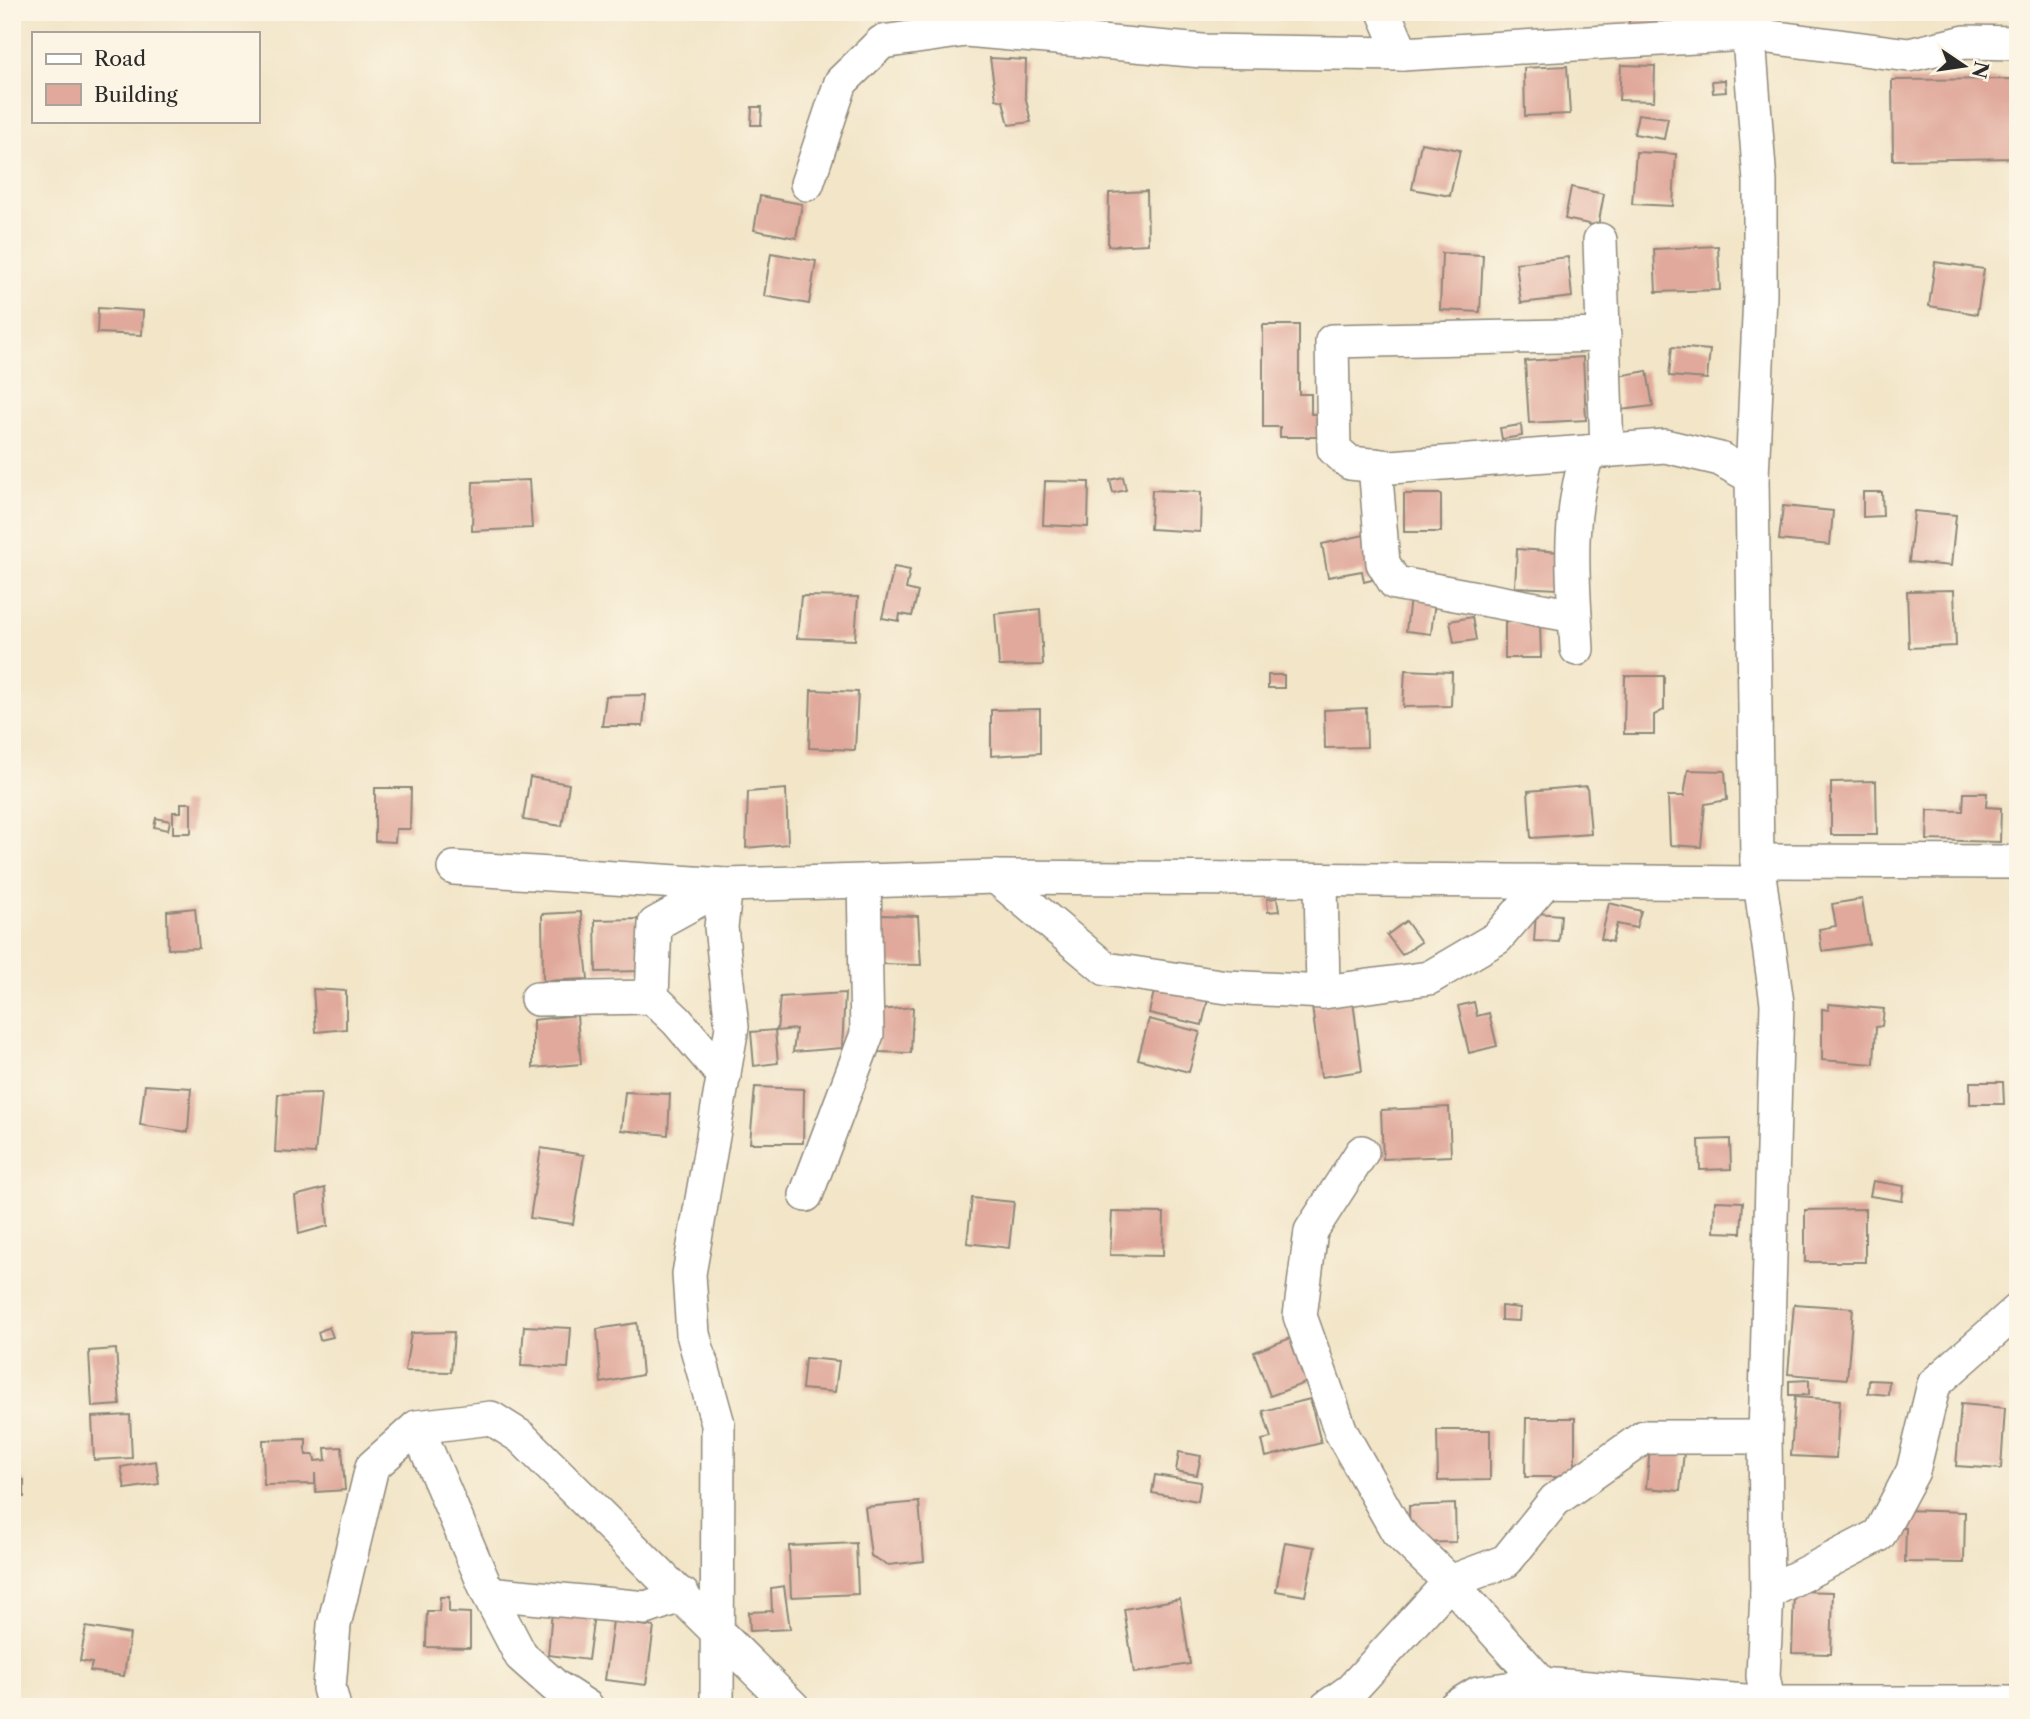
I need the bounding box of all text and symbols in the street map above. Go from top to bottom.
legend [32,32,259,122]
north arrow [1928,32,1998,102]
text: Road [94,46,146,71]
text: N [1967,59,1993,80]
text: Building [94,82,179,107]

